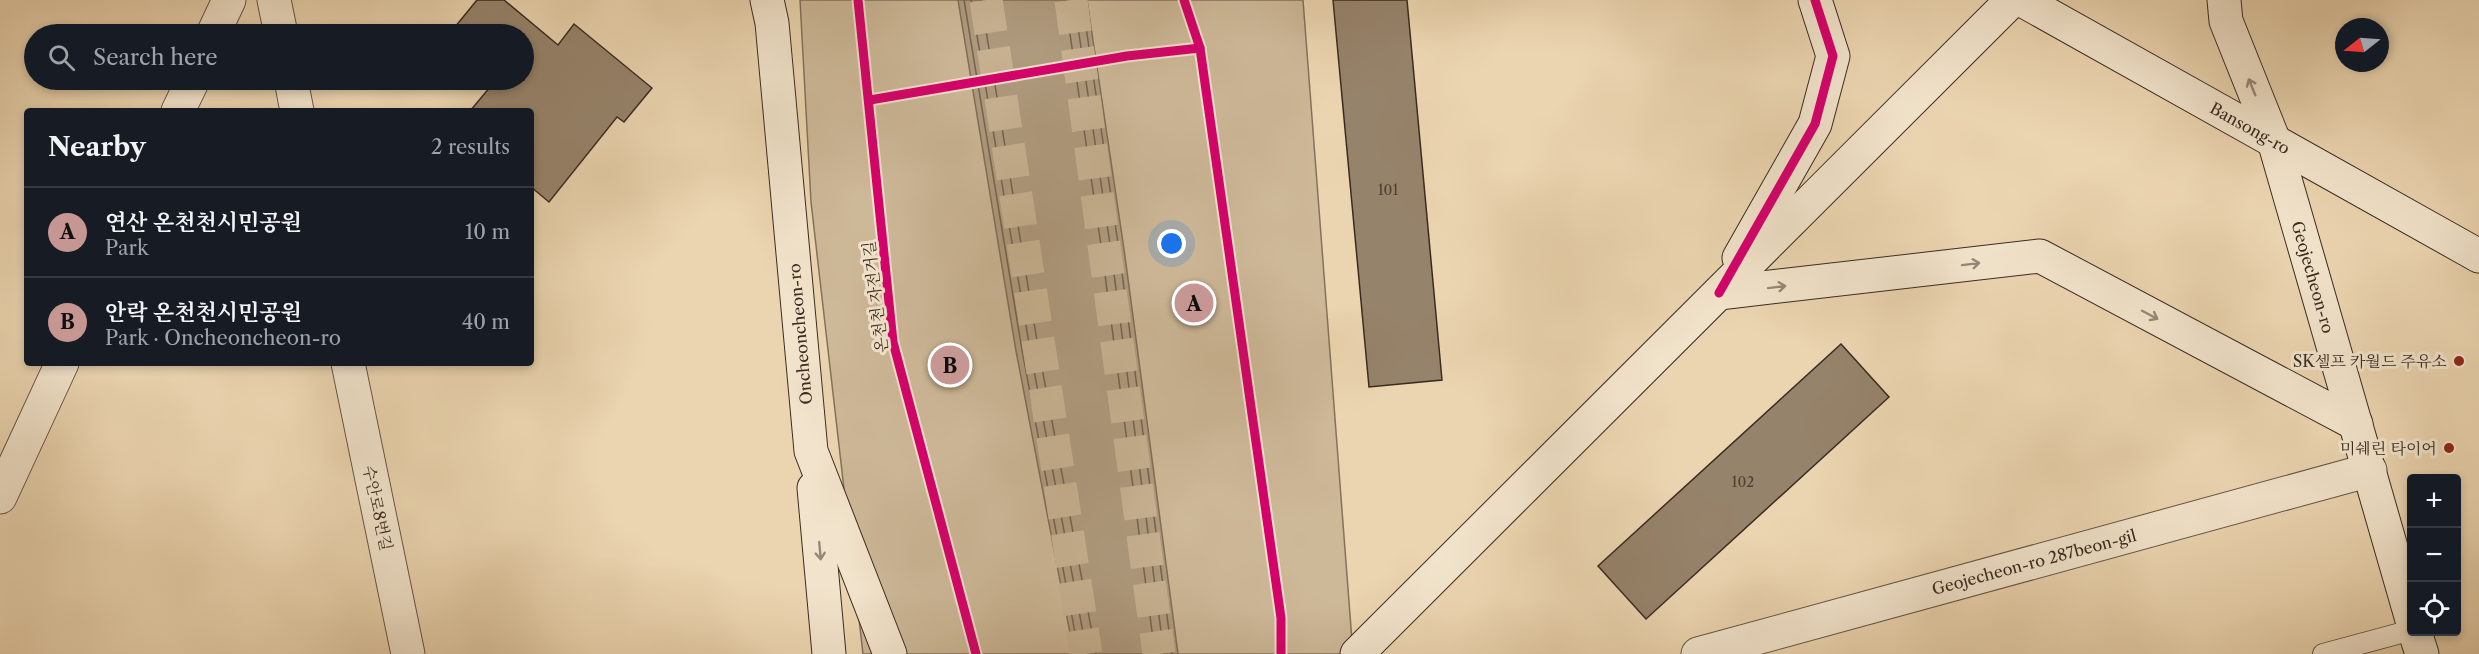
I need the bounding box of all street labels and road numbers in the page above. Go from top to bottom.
street label: Bansong-ro [2206,98,2294,158]
street label: Geojecheon-ro [2287,218,2339,336]
street label: 온천천 자전거길 [858,240,892,354]
street label: Oncheoncheon-ro [784,263,816,405]
street label: 수안로8번길 [359,463,397,553]
street label: Geojecheon-ro 287beon-gil [1930,525,2139,599]

